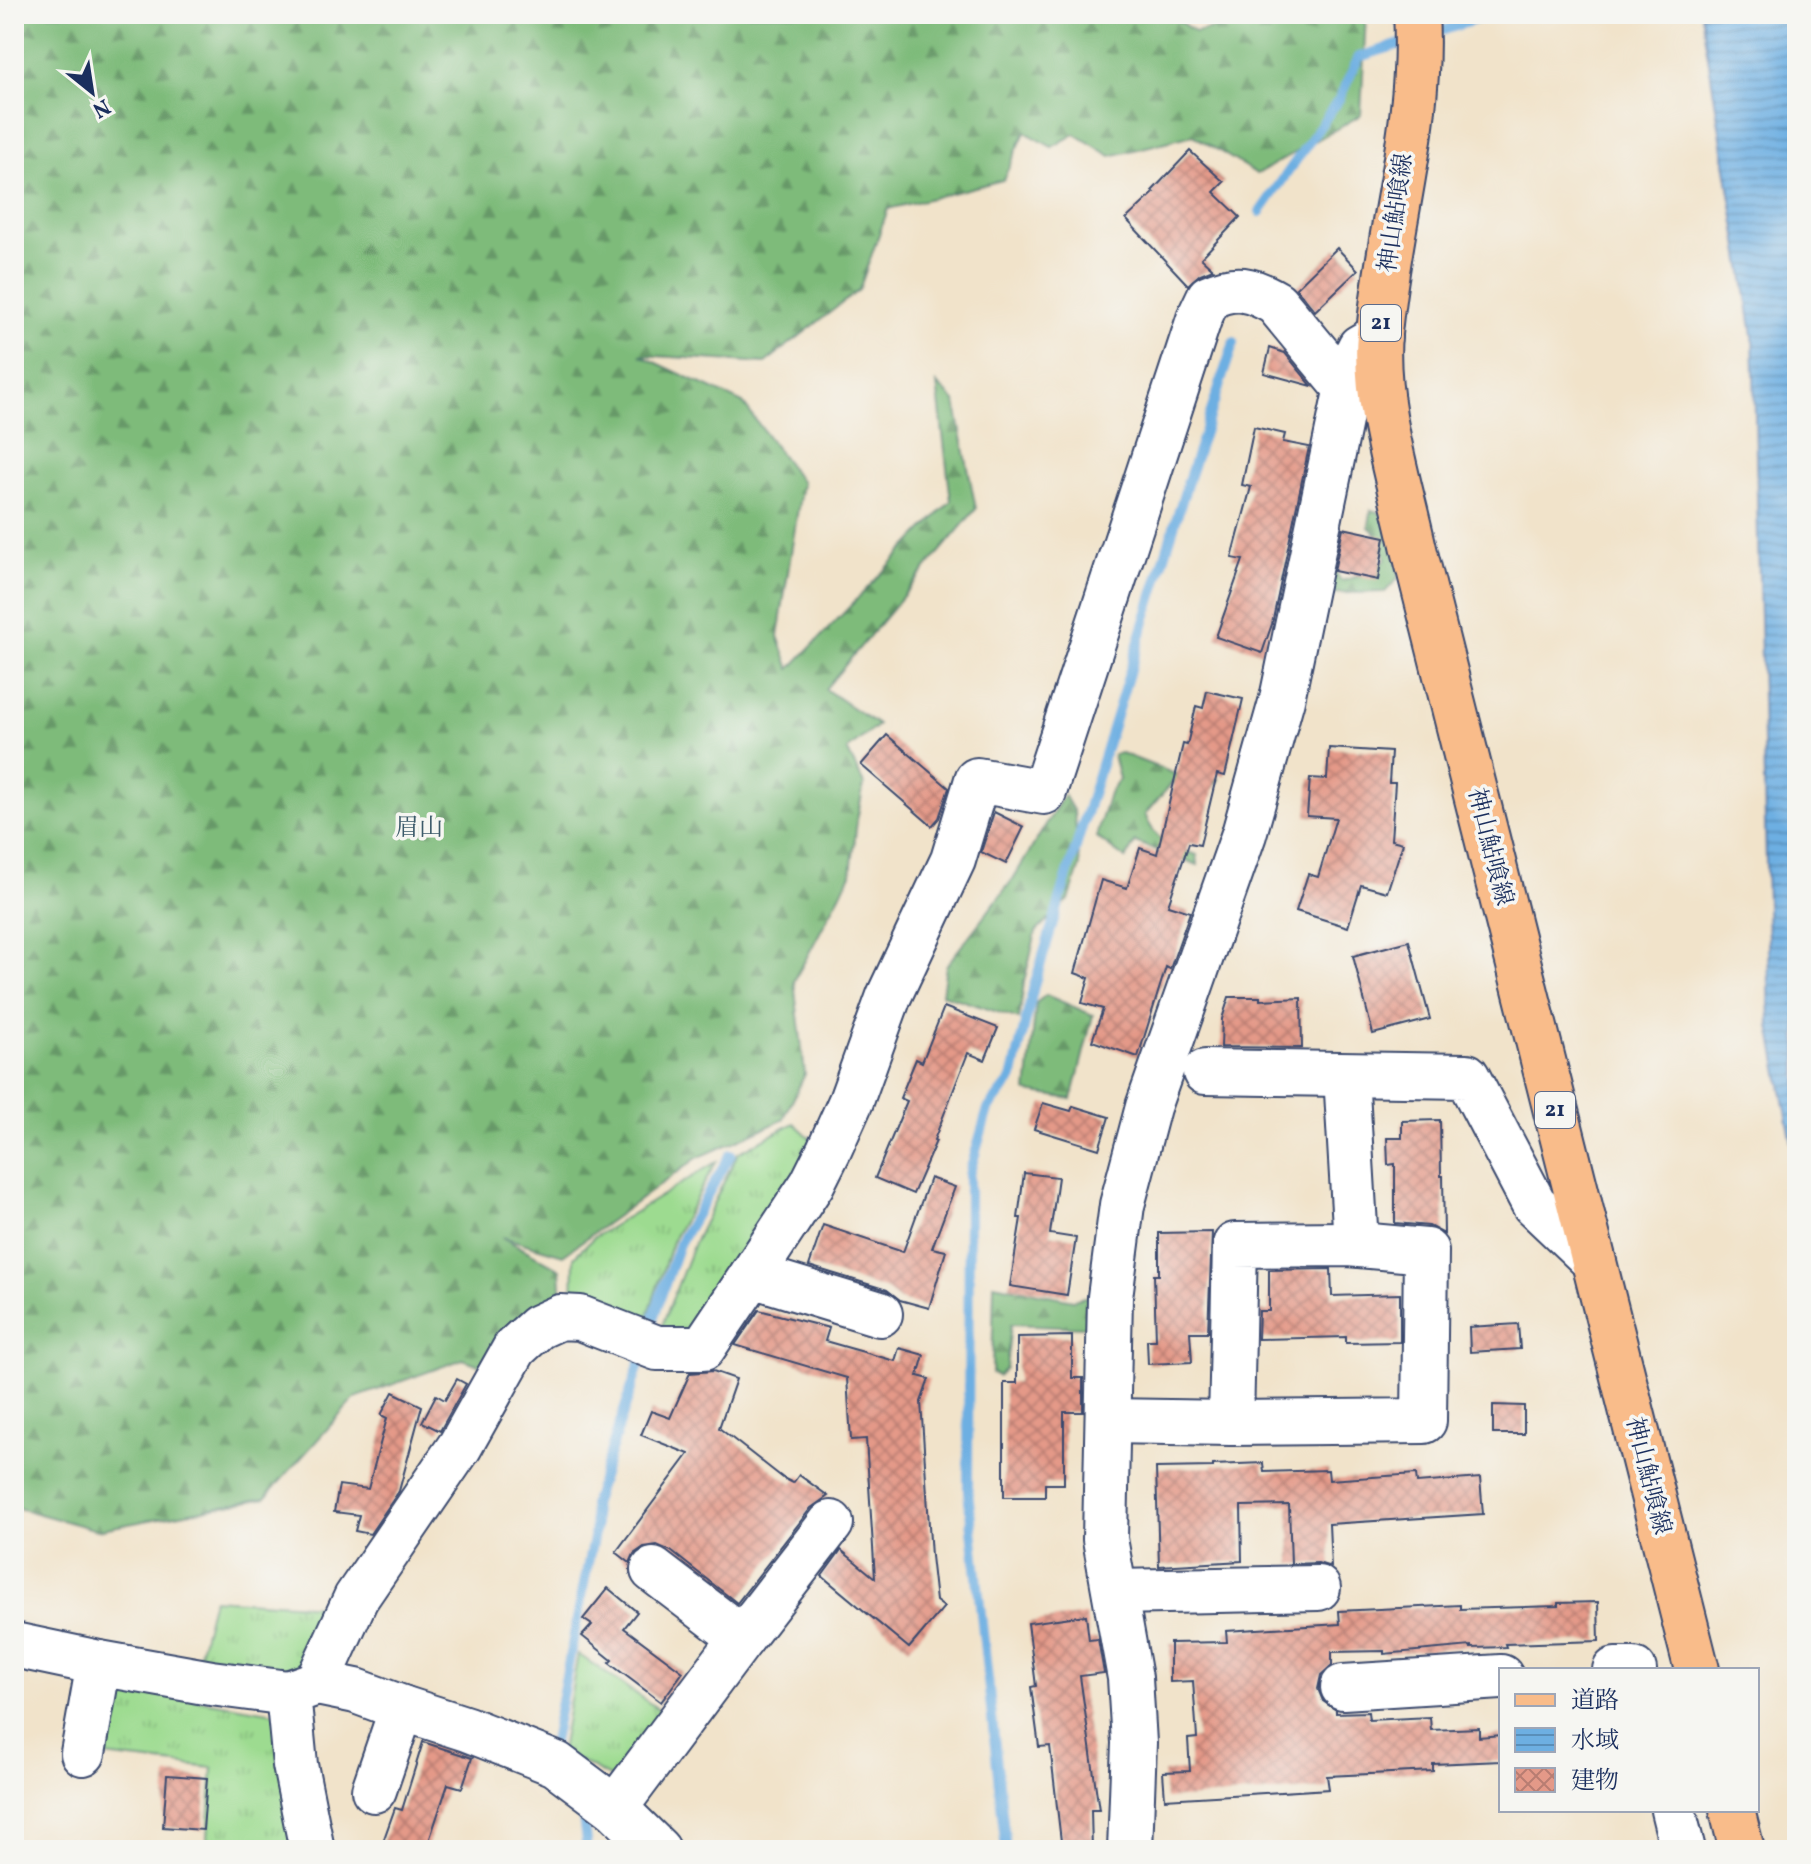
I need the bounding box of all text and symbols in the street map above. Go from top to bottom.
north arrow [52,52,132,132]
text: N [86,90,115,125]
street label: 神山鮎喰線 [1372,151,1422,275]
road number: 21 [1361,305,1401,341]
street label: 神山鮎喰線 [1458,785,1520,909]
park label: 眉山 [395,812,443,846]
road number: 21 [1535,1092,1575,1128]
street label: 神山鮎喰線 [1616,1414,1678,1538]
legend [1499,1668,1759,1812]
text: 道路 [1571,1685,1619,1719]
text: 水域 [1571,1725,1619,1759]
text: 建物 [1571,1765,1619,1799]

